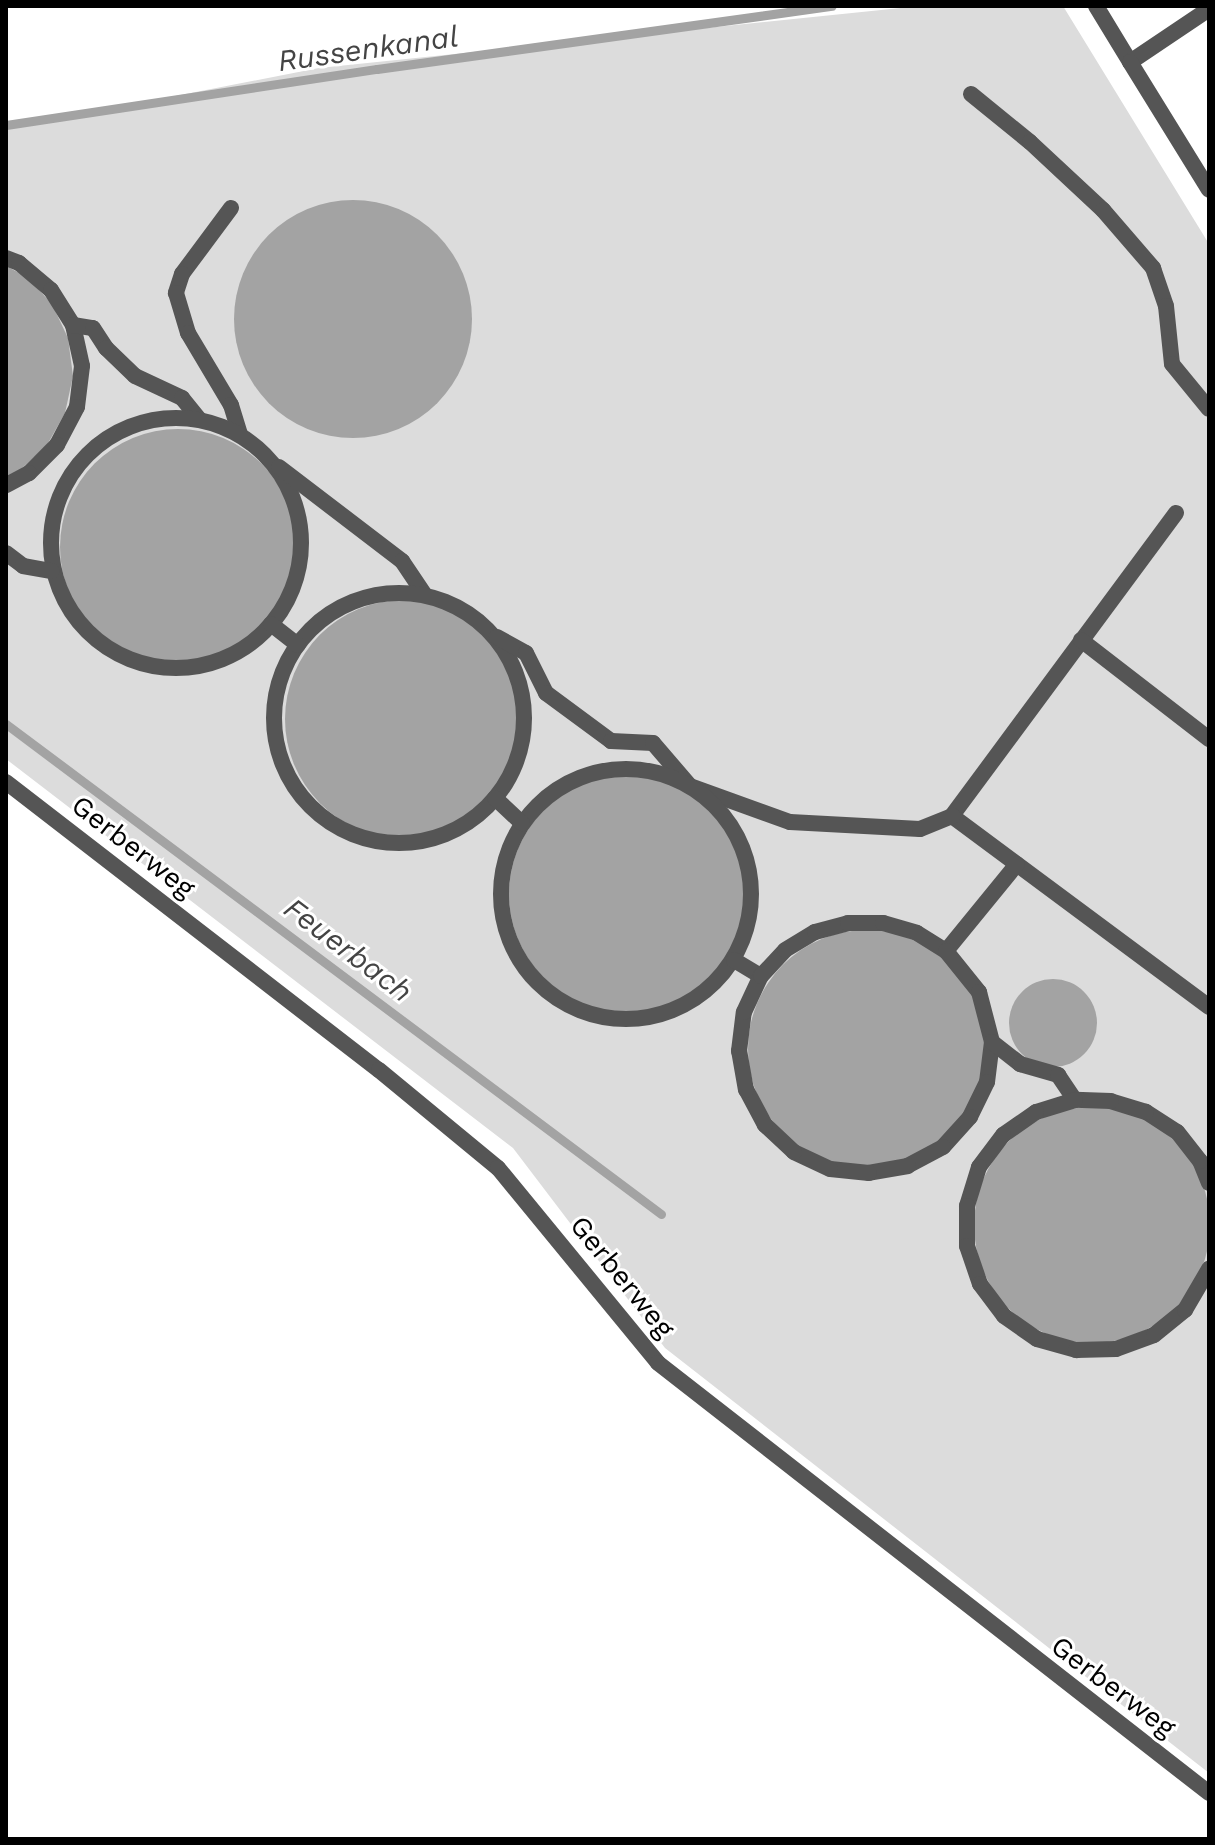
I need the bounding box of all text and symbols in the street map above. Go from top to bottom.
water label: Russenkanal [275,19,461,79]
street label: Gerberweg [65,789,201,905]
water label: Feuerbach [277,890,419,1010]
street label: Gerberweg [563,1209,681,1345]
street label: Gerberweg [1044,1629,1182,1745]

